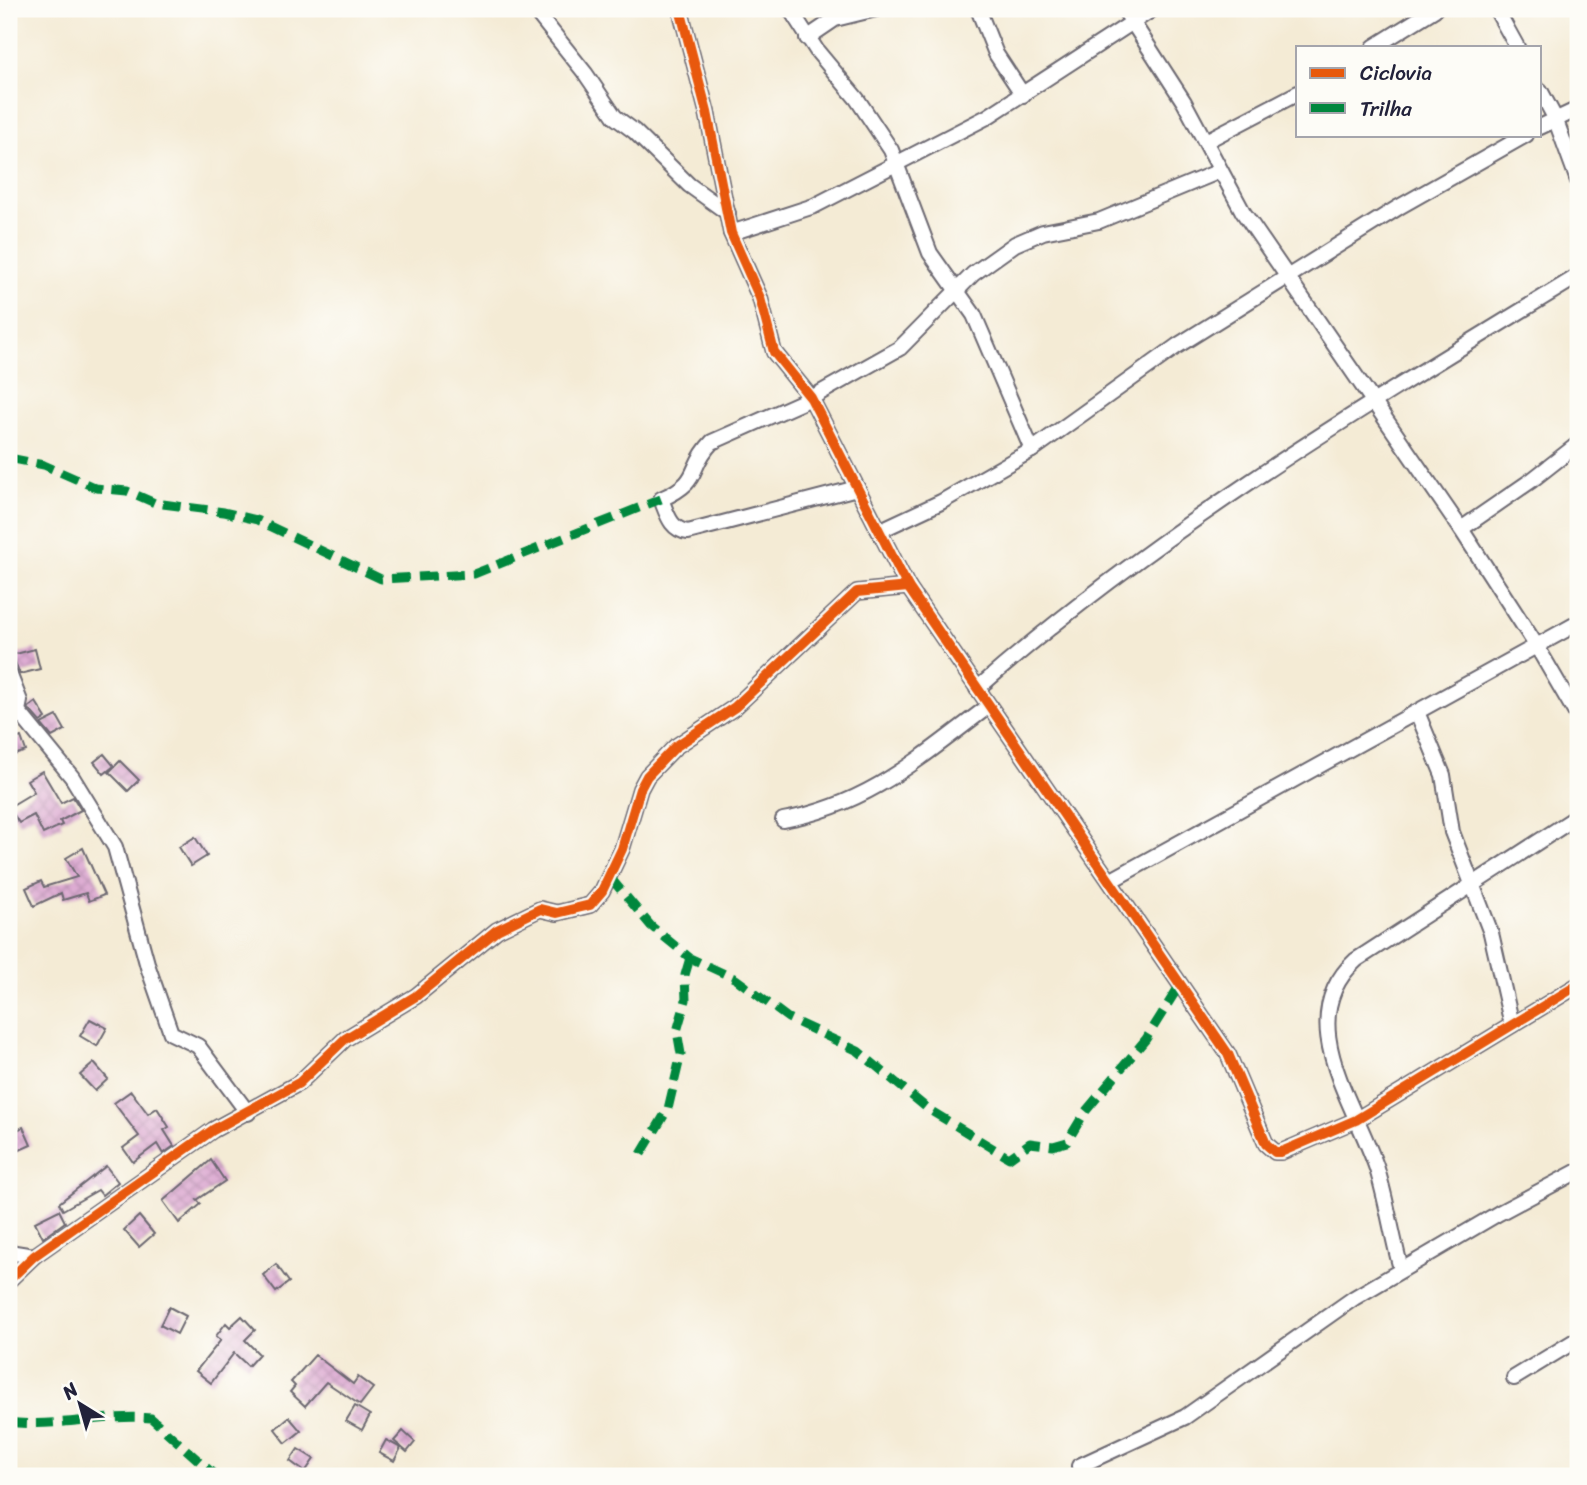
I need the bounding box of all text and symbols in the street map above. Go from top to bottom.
legend [1296,46,1542,136]
text: Ciclovia [1360,54,1433,92]
text: Trilha [1360,90,1412,128]
north arrow [46,1370,116,1440]
text: N [54,1373,86,1409]

